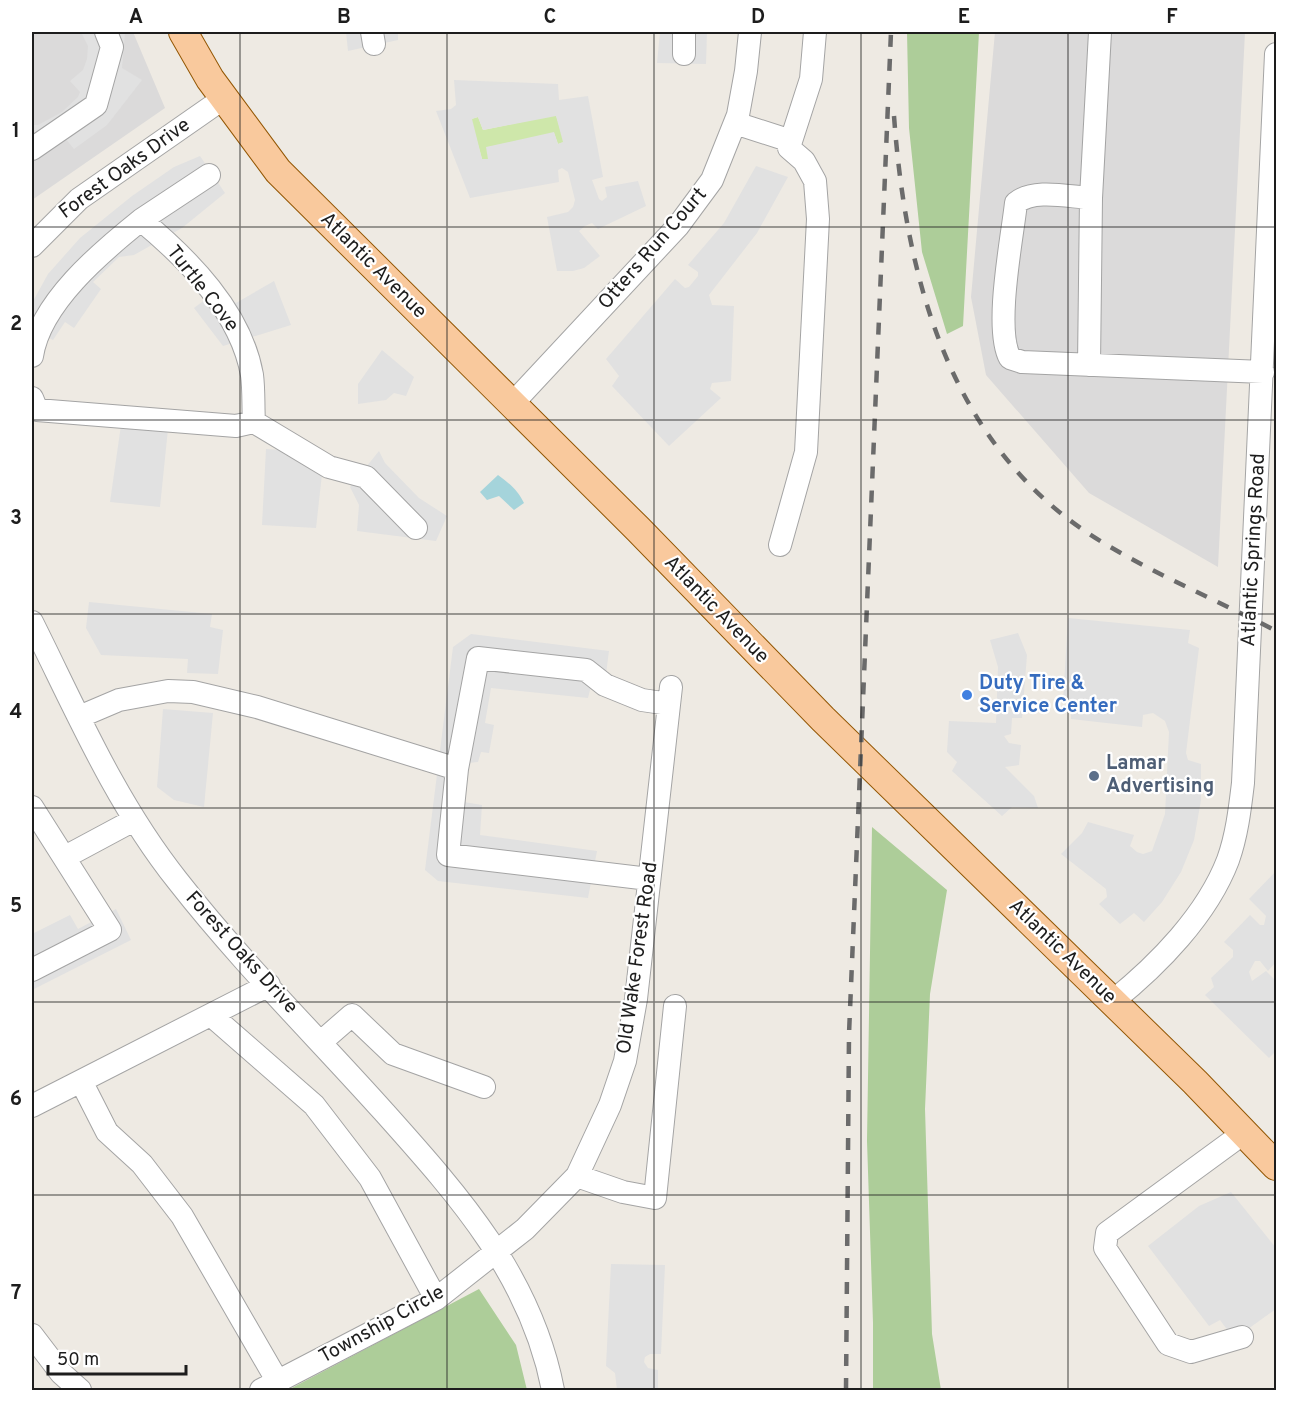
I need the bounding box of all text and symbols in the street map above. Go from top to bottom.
text: A [129,5,143,31]
text: B [337,5,351,31]
text: C [544,5,556,31]
text: D [751,5,765,31]
text: E [958,5,970,31]
text: F [1166,5,1178,31]
street label: Forest Oaks Drive [54,113,196,225]
text: 1 [12,119,20,145]
street label: Otters Run Court [593,183,713,315]
street label: Atlantic Avenue [314,207,432,325]
street label: Turtle Cove [160,240,244,338]
text: 2 [10,312,22,338]
street label: Atlantic Springs Road [1236,453,1272,647]
text: 3 [10,506,22,532]
street label: Atlantic Avenue [658,550,774,670]
place label: Duty Tire & Service Center [979,671,1118,720]
marker: Duty Tire & Service Center [960,688,974,702]
text: 4 [10,700,22,726]
place label: Lamar Advertising [1106,751,1214,800]
marker: Lamar Advertising [1087,769,1101,783]
street label: Old Wake Forest Road [612,860,664,1056]
street label: Forest Oaks Drive [179,886,303,1020]
text: 5 [10,894,22,920]
street label: Atlantic Avenue [1002,894,1122,1010]
text: 6 [10,1087,22,1113]
street label: Township Circle [315,1280,449,1370]
text: 7 [11,1281,21,1307]
scale bar [48,1338,186,1376]
text: 50 m [57,1349,99,1372]

